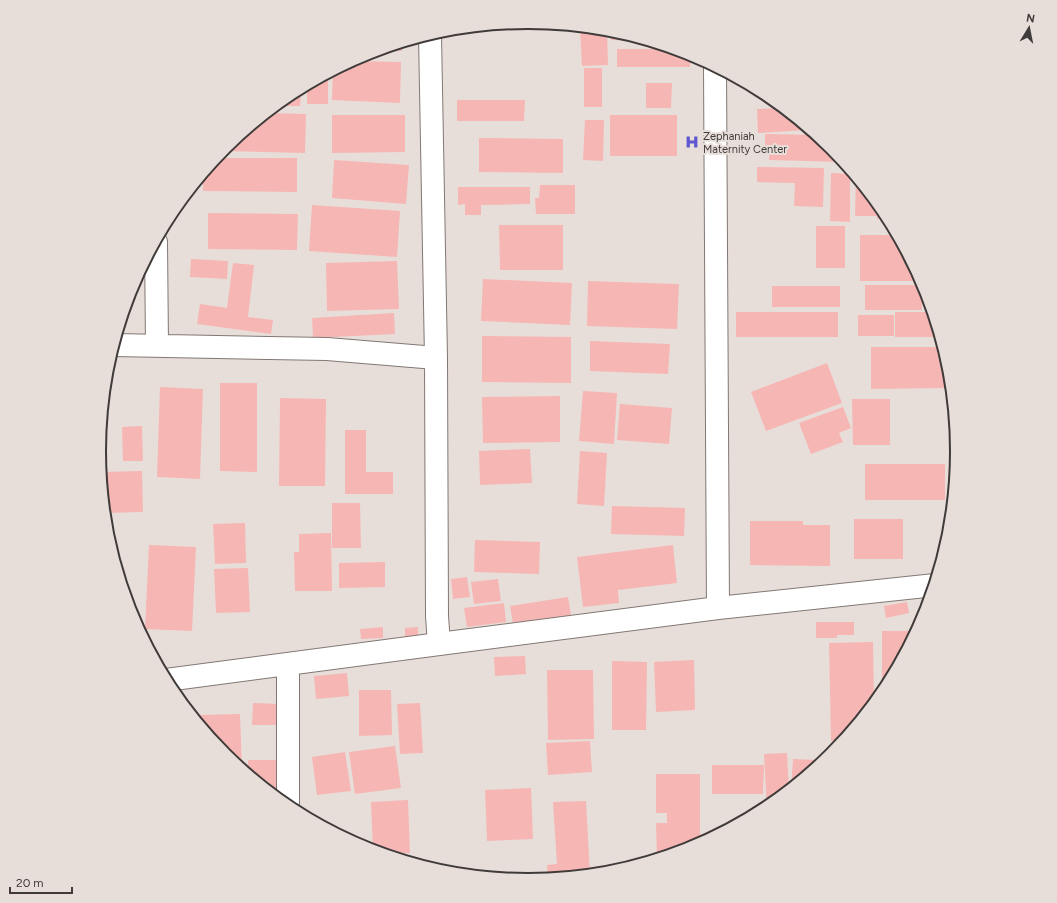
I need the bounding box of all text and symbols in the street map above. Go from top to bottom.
north arrow [1009,8,1049,48]
text: N [1025,12,1036,26]
place label: Zephaniah Maternity Center [703,130,787,156]
hospital icon: Zephaniah Maternity Center [684,134,700,150]
scale bar [10,869,72,895]
text: 20 m [16,876,44,890]

